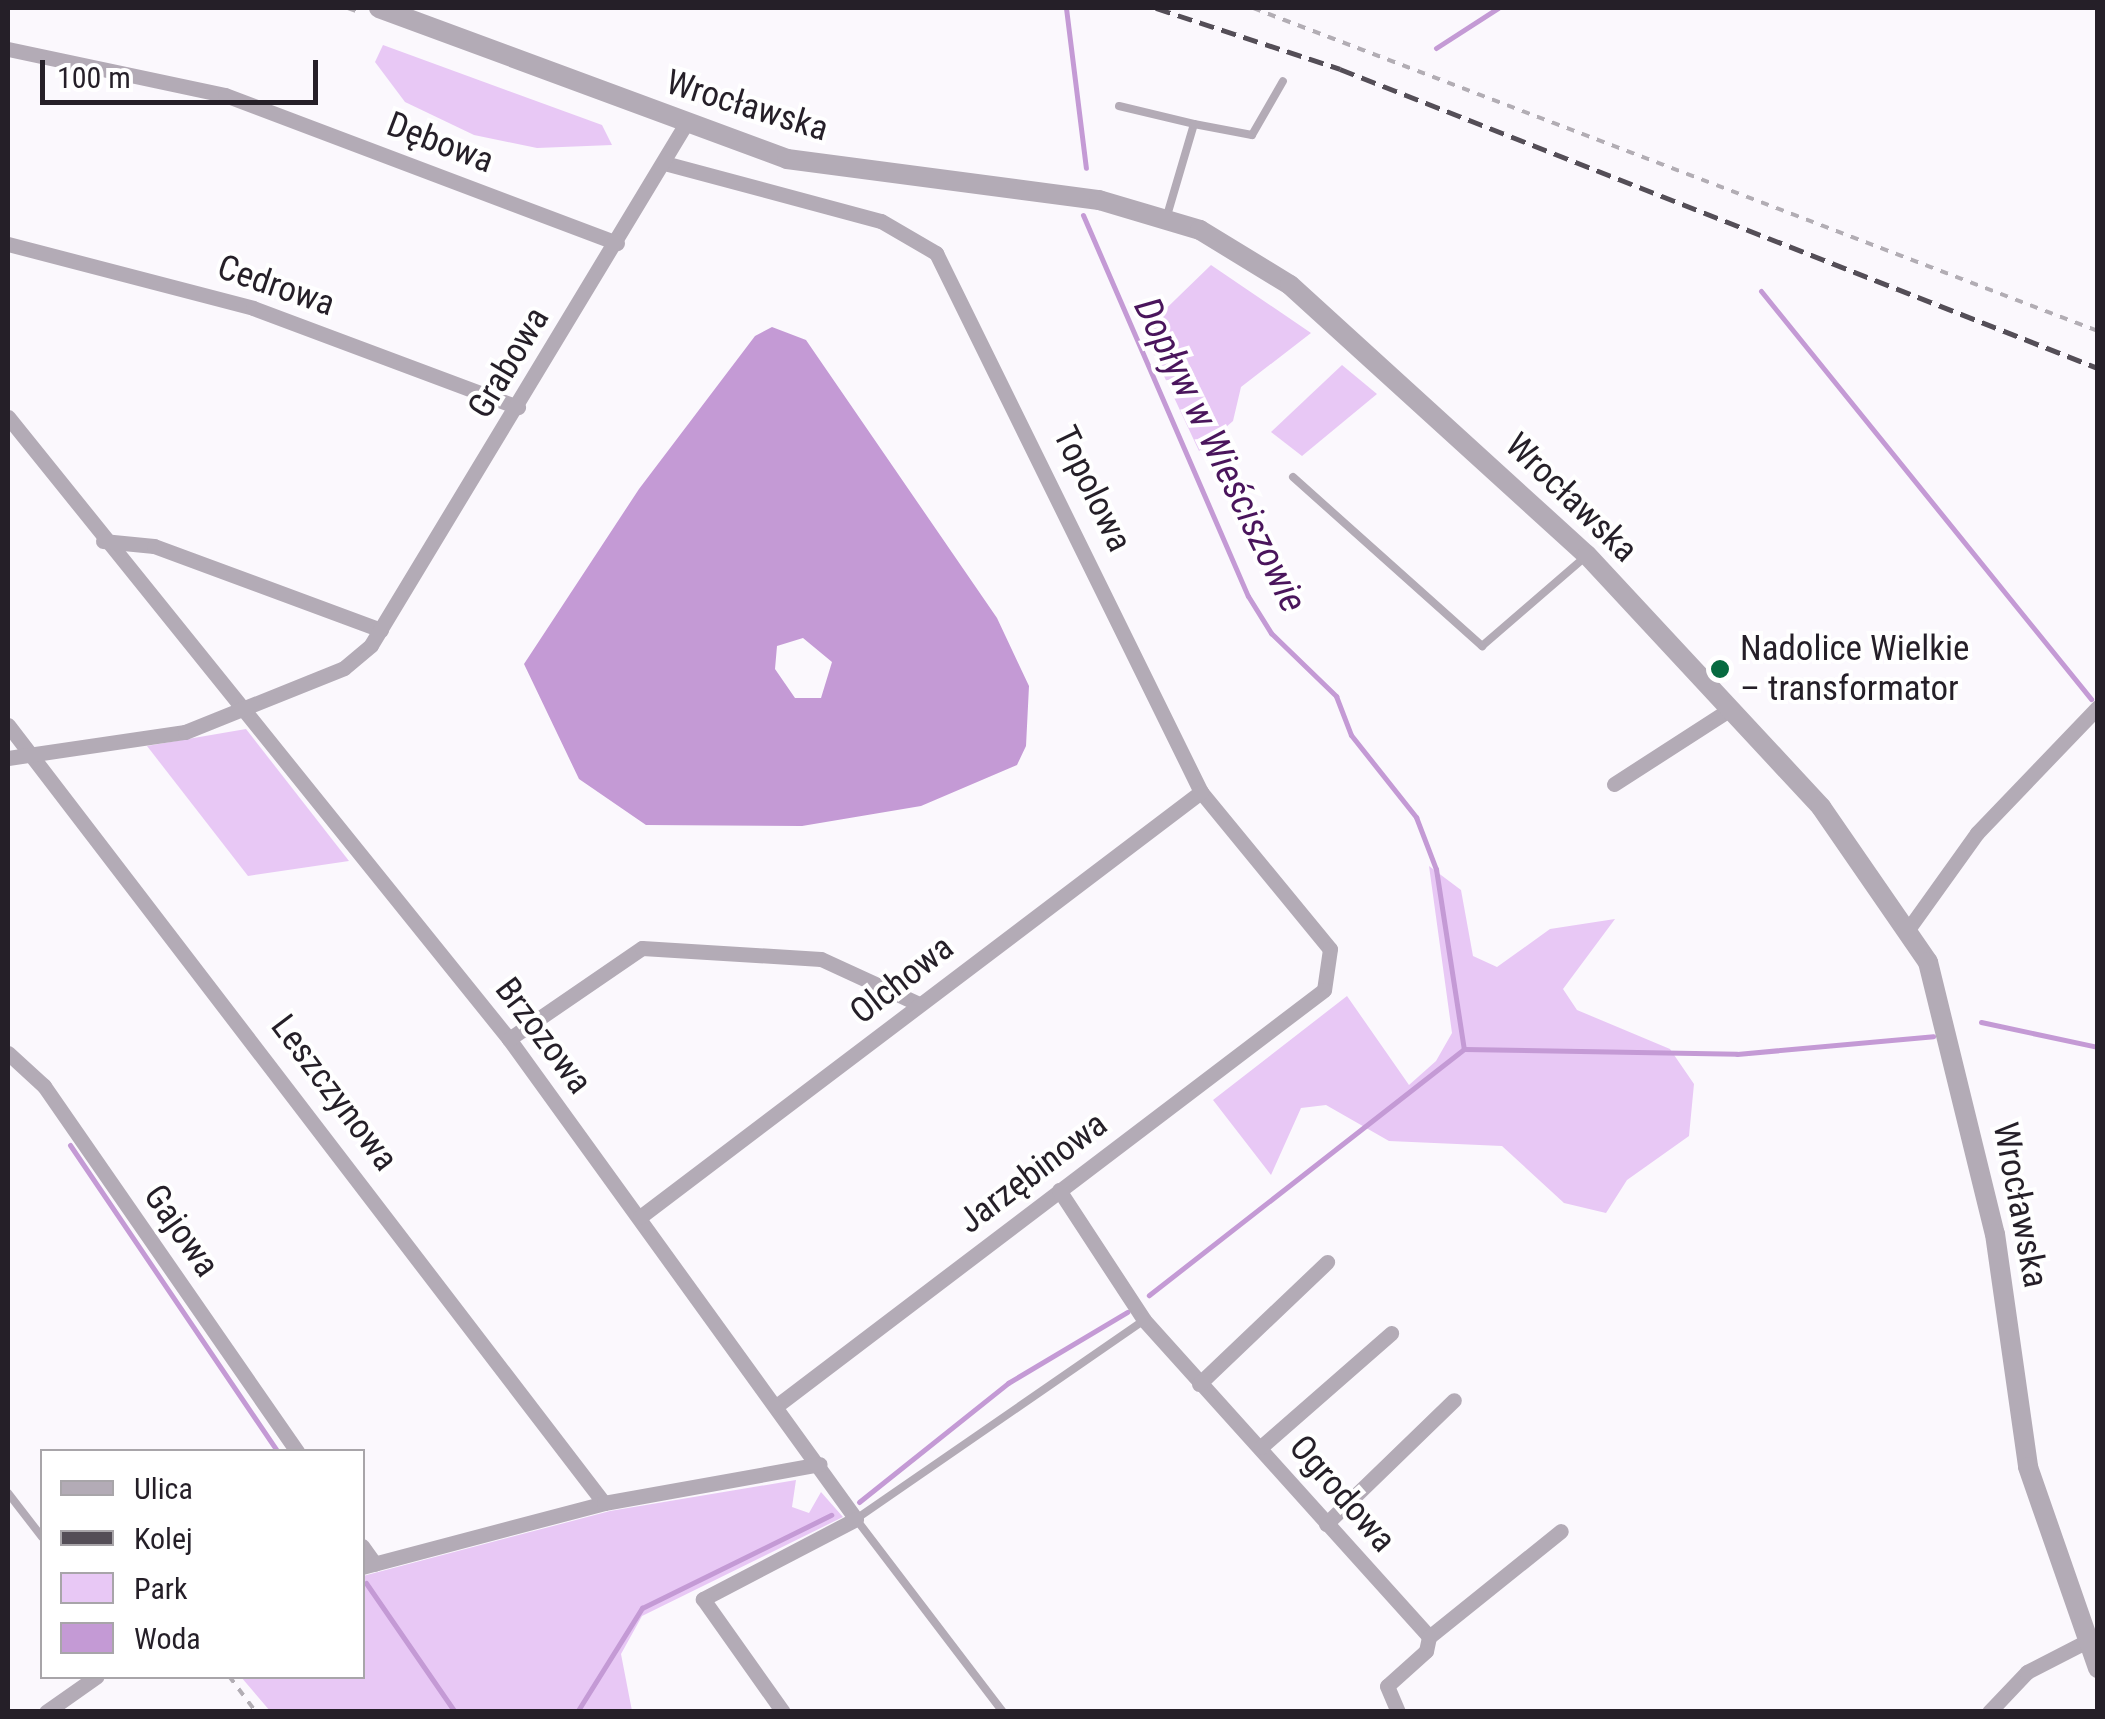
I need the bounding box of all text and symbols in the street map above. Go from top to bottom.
scale bar [45,40,322,102]
text: 100 m [57,60,131,95]
street label: Wrocławska [661,61,833,151]
street label: Dębowa [381,104,499,182]
street label: Cedrowa [212,246,340,326]
water label: Dopływ w Wieściszowie [1124,290,1316,620]
street label: Grabowa [460,300,558,426]
street label: Topolowa [1044,420,1140,558]
street label: Wrocławska [1496,425,1646,571]
place label: Nadolice Wielkie – transformator [1740,628,1969,710]
marker: Nadolice Wielkie – transformator [1709,658,1731,680]
street label: Olchowa [842,927,962,1033]
street label: Brzozowa [486,970,600,1102]
street label: Leszczynowa [262,1007,406,1179]
street label: Jarzębinowa [950,1104,1116,1242]
street label: Wrocławska [1983,1119,2057,1291]
street label: Gajowa [134,1177,228,1285]
street label: Ogrodowa [1280,1427,1404,1561]
legend [40,1449,365,1679]
text: Ulica [134,1471,193,1506]
text: Kolej [134,1521,193,1556]
text: Park [134,1571,188,1606]
text: Woda [134,1621,201,1656]

